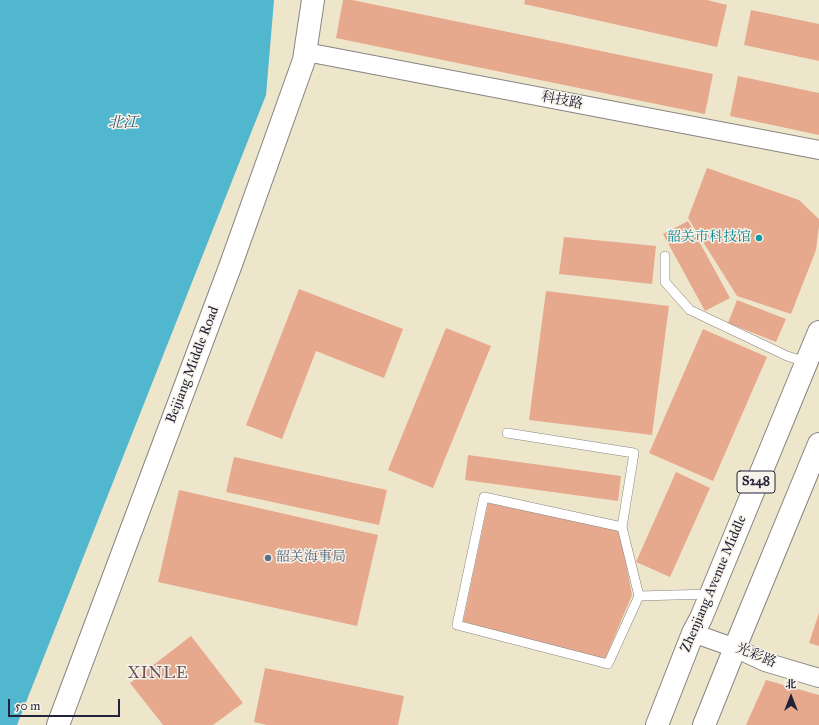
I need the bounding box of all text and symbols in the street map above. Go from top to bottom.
street label: 科技路 [540,89,584,113]
water label: 北江 [108,114,138,132]
place label: 韶关市科技馆 [667,230,751,246]
marker: 韶关市科技馆 [754,233,764,243]
street label: Beijiang Middle Road [163,304,223,426]
road number: S248 [737,471,775,493]
street label: Zhenjiang Avenue Middle [678,513,750,655]
place label: 韶关海事局 [276,550,346,566]
marker: 韶关海事局 [263,553,273,563]
street label: 光彩路 [733,640,779,672]
district label: XINLE [127,664,189,684]
north arrow [771,677,811,717]
text: 北 [786,678,797,691]
scale bar [10,691,122,717]
text: 50 m [15,699,40,713]

